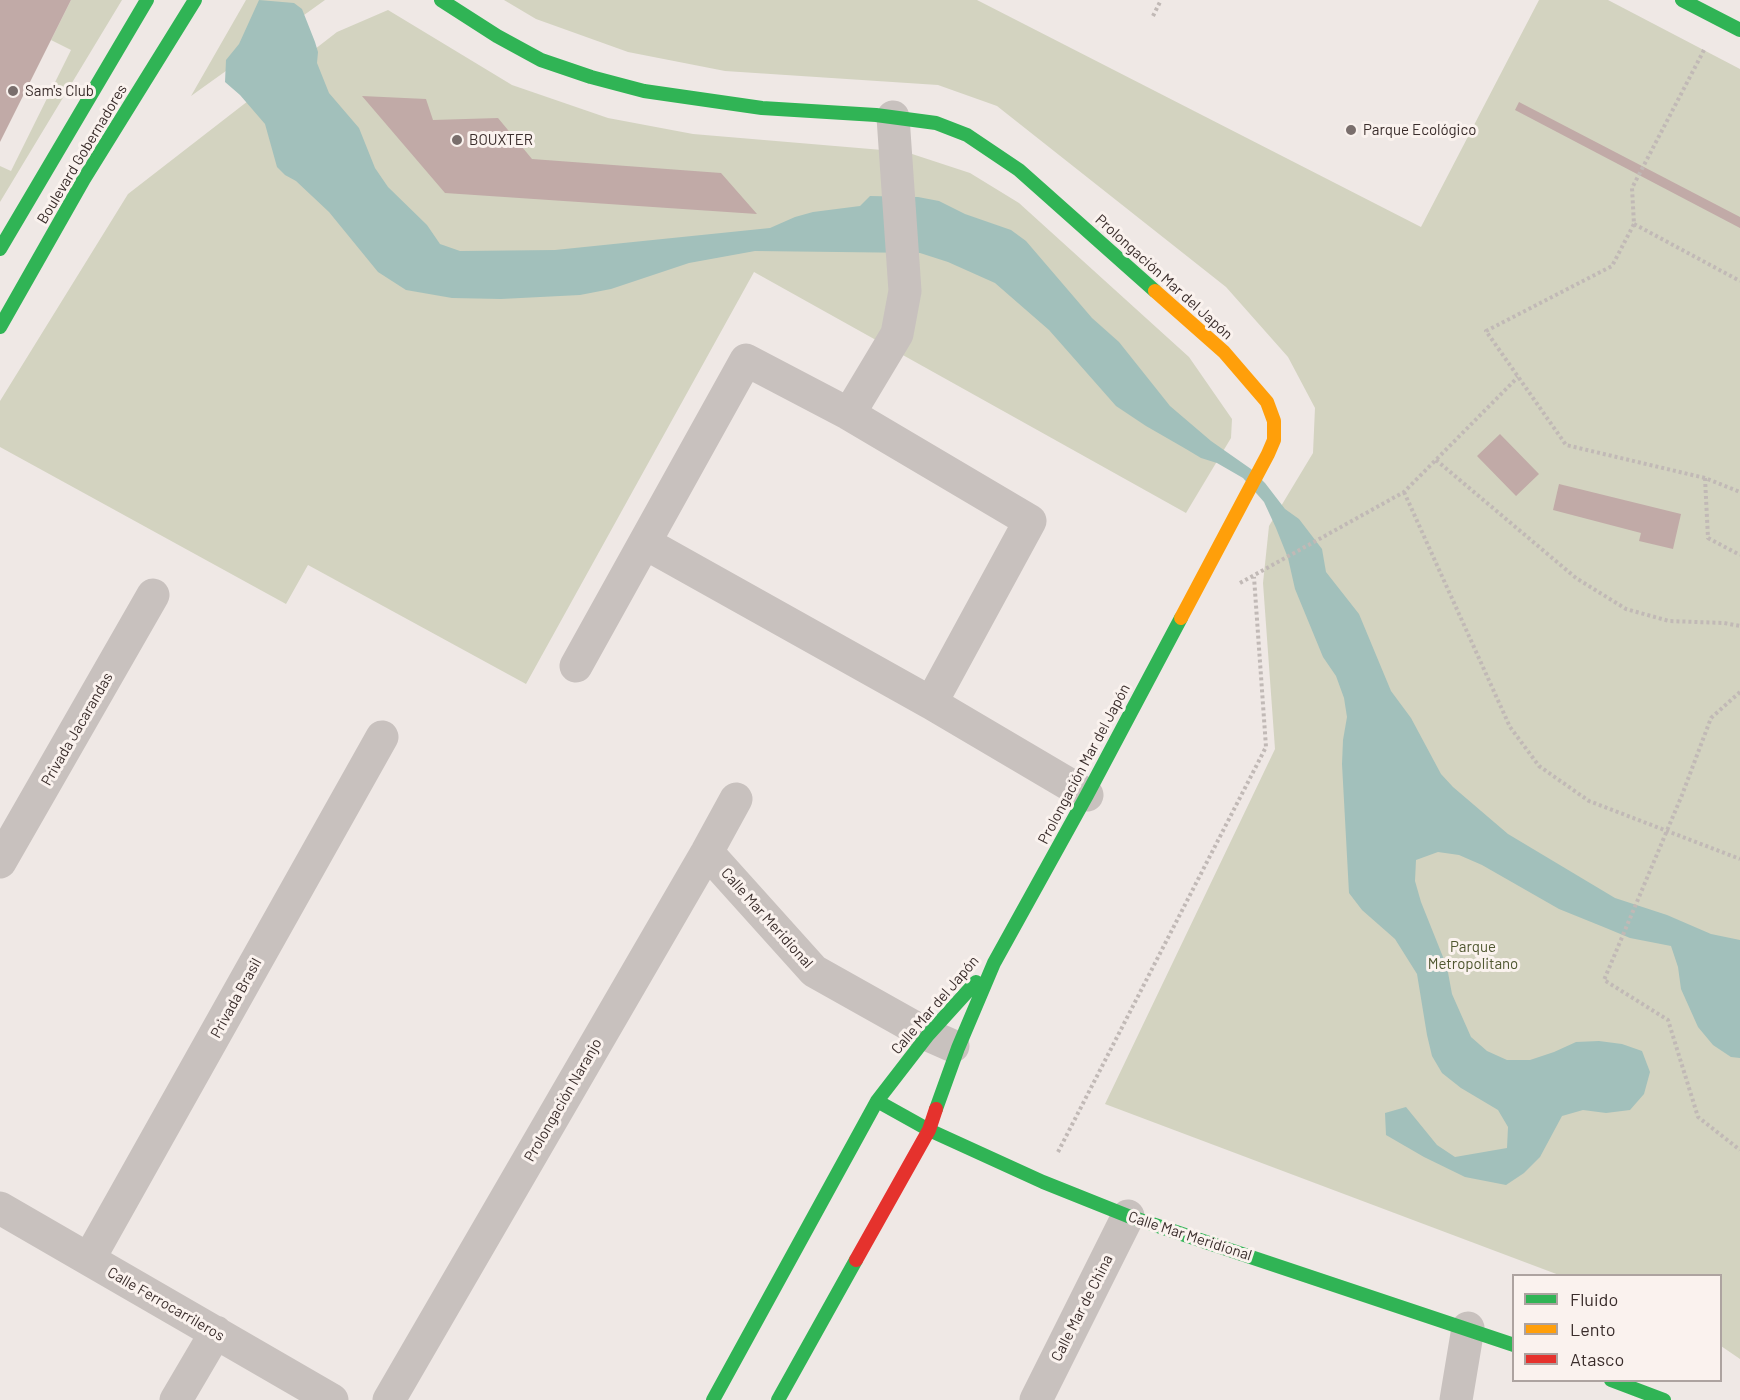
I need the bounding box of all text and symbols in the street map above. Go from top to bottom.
street label: Boulevard Gobernadores [33,81,131,227]
place label: Sam's Club [25,82,94,100]
marker: Sam's Club [6,84,20,98]
place label: Parque Ecológico [1363,121,1476,139]
marker: Parque Ecológico [1344,123,1358,137]
place label: BOUXTER [469,131,533,149]
marker: BOUXTER [450,133,464,147]
street label: Prolongación Mar del Japón [1092,211,1236,343]
street label: Privada Jacarandas [37,669,117,789]
street label: Prolongación Mar del Japón [1034,681,1134,847]
street label: Calle Mar Meridional [717,864,817,972]
park label: Parque Metropolitano [1428,938,1518,973]
street label: Calle Mar del Japón [887,952,983,1058]
street label: Privada Brasil [207,955,265,1041]
street label: Prolongación Naranjo [520,1035,606,1165]
street label: Calle Mar Meridional [1126,1208,1254,1264]
street label: Calle Mar de China [1047,1252,1117,1364]
street label: Calle Ferrocarrileros [104,1263,228,1345]
legend [1512,1274,1722,1382]
text: Fluido [1570,1288,1618,1310]
text: Lento [1570,1318,1616,1340]
text: Atasco [1570,1348,1624,1370]

